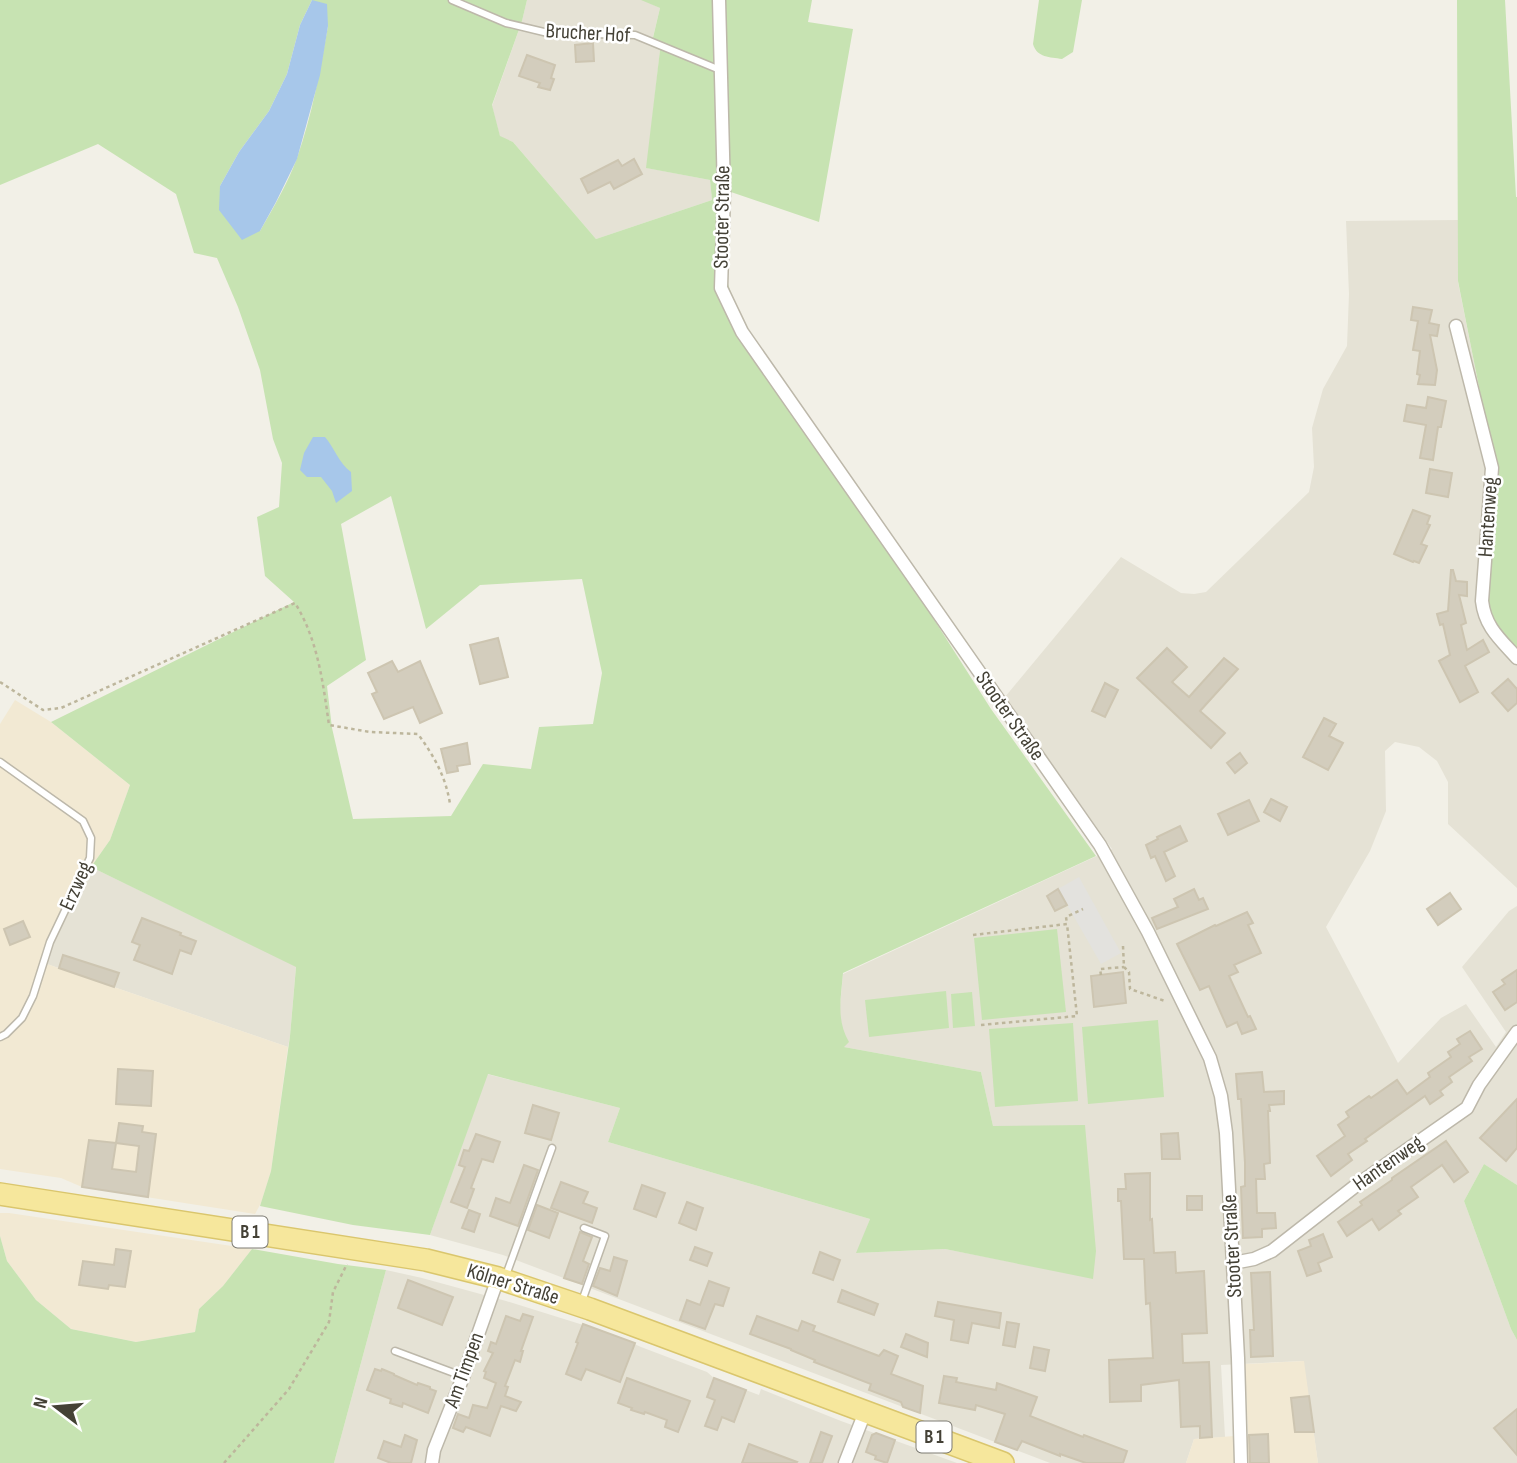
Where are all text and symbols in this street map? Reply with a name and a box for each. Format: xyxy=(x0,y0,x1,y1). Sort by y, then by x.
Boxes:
street label: Brucher Hof xyxy=(545,18,632,48)
street label: Stooter Straße xyxy=(709,165,735,269)
street label: Hantenweg xyxy=(1473,476,1503,558)
street label: Stooter Straße xyxy=(970,667,1050,765)
street label: Erzweg xyxy=(54,858,98,914)
street label: Hantenweg xyxy=(1348,1130,1428,1196)
street label: Stooter Straße xyxy=(1217,1194,1247,1298)
road number: B 1 xyxy=(232,1216,268,1248)
street label: Kölner Straße xyxy=(464,1258,562,1310)
street label: Am Timpen xyxy=(439,1329,489,1412)
north arrow xyxy=(21,1372,91,1442)
text: N xyxy=(29,1395,54,1411)
road number: B 1 xyxy=(916,1422,951,1452)

